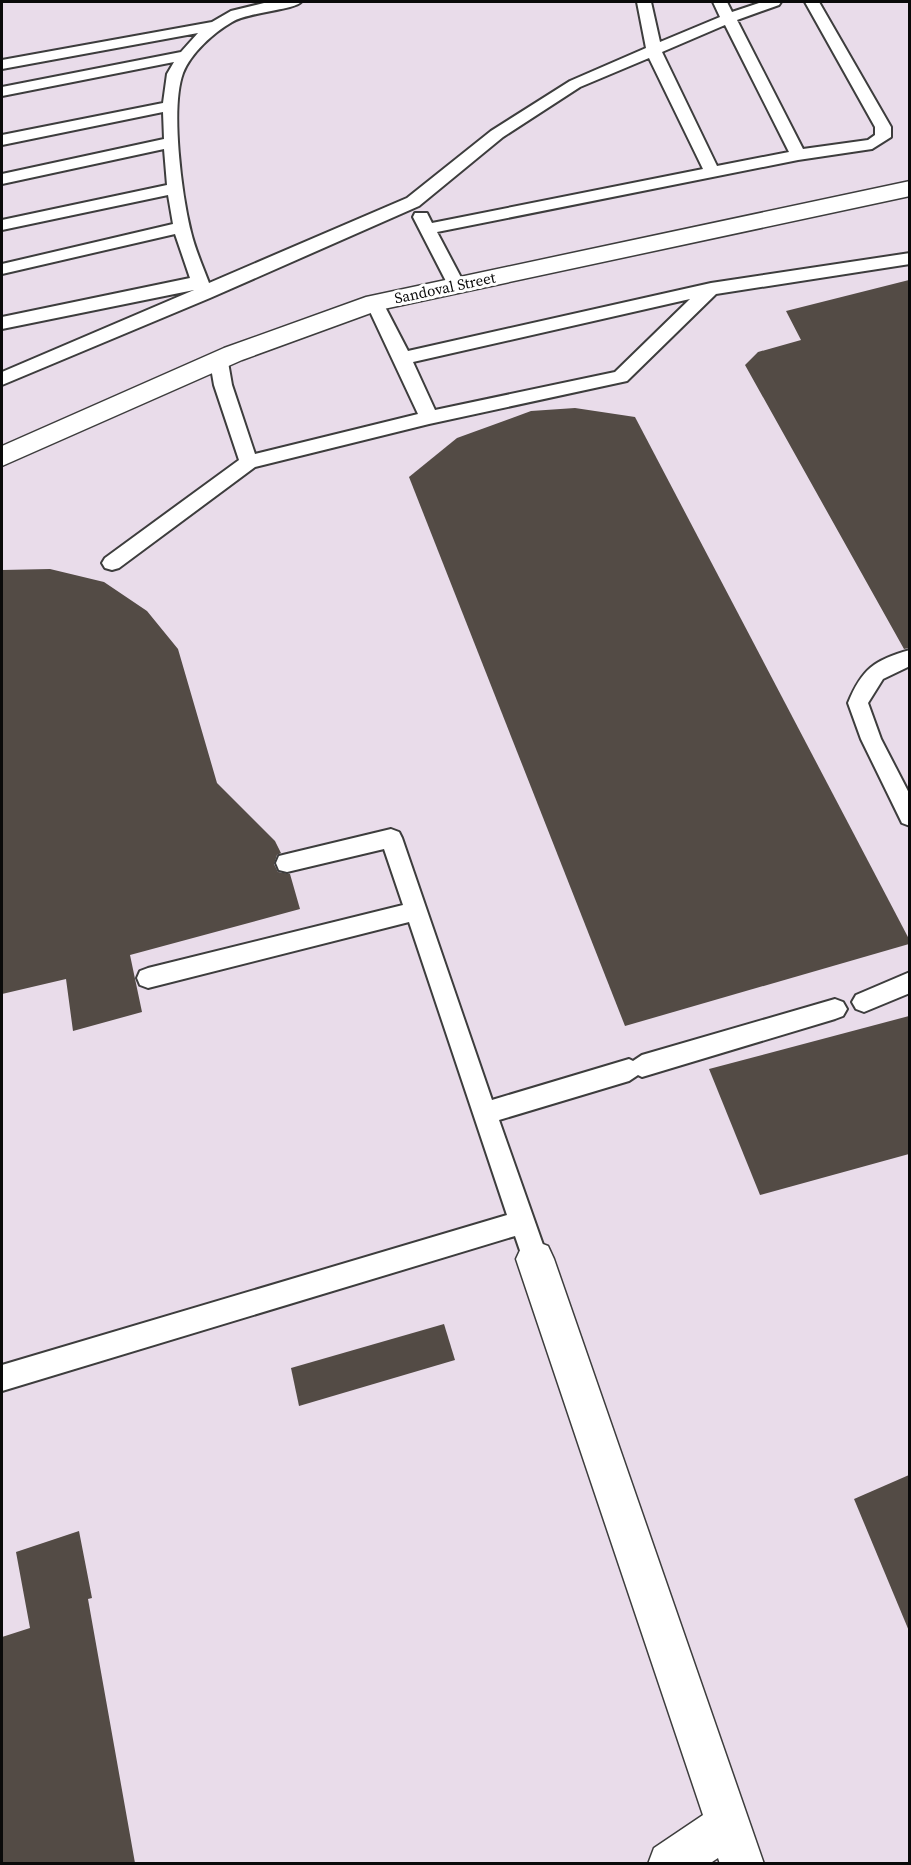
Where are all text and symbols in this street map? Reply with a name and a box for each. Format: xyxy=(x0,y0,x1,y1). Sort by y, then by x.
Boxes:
street label: Sandoval Street xyxy=(392,267,497,308)

